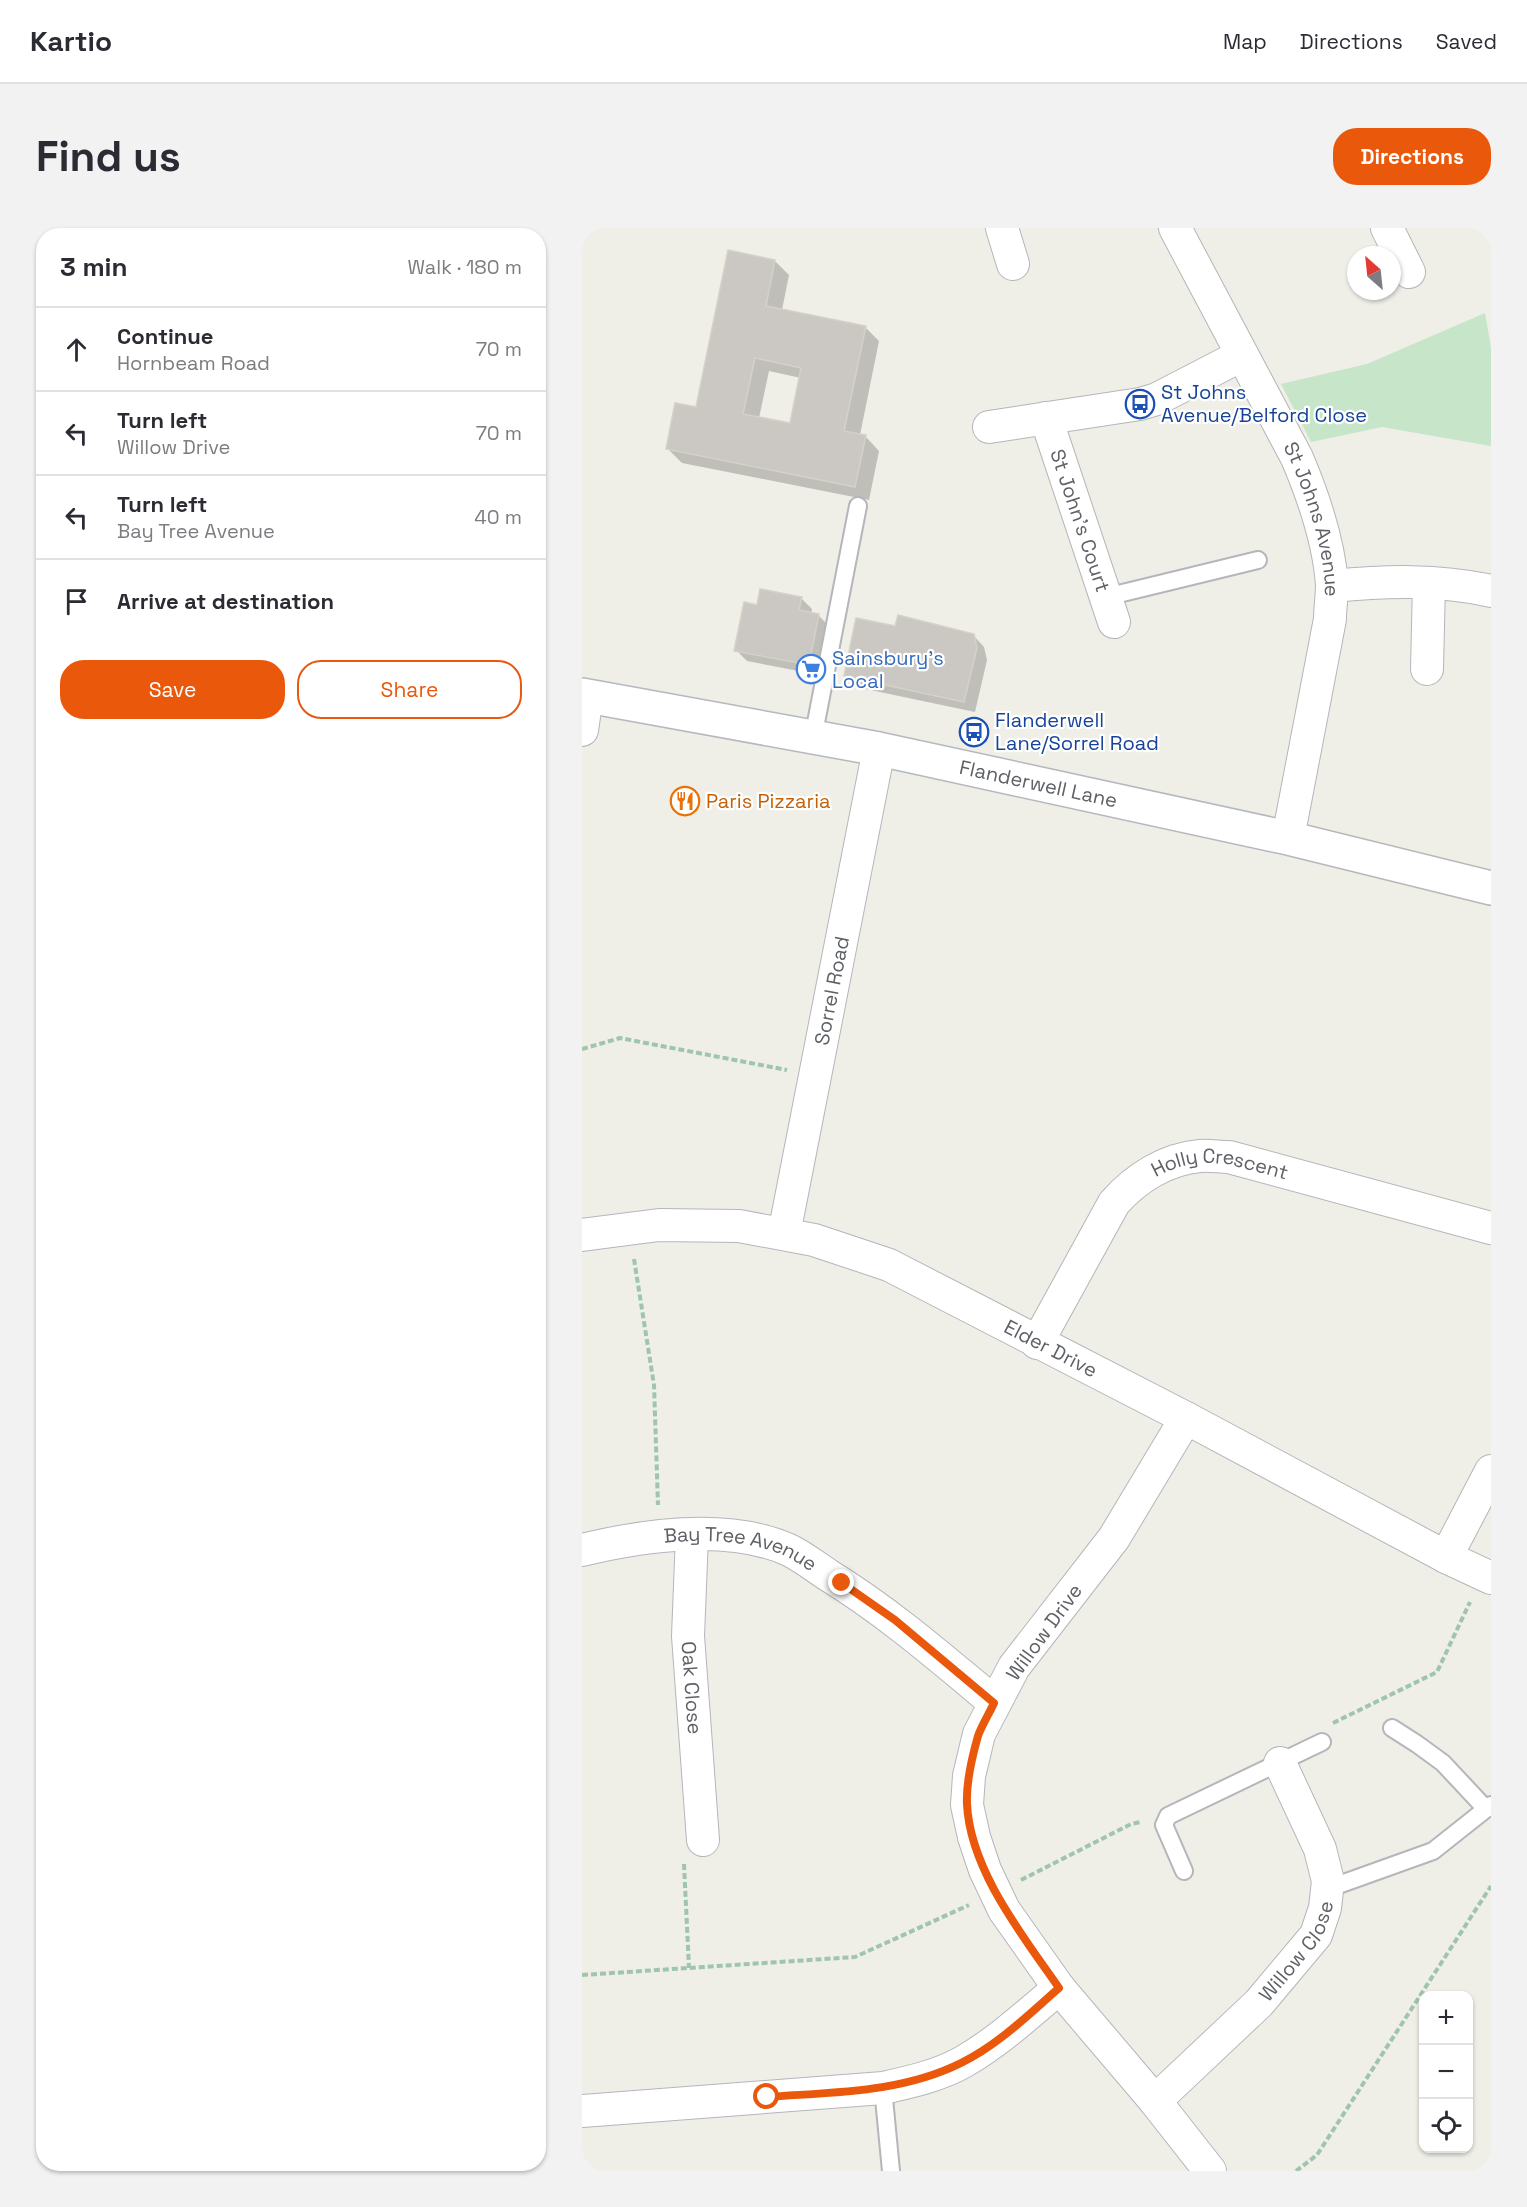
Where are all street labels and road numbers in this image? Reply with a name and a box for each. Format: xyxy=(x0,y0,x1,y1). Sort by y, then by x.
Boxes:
street label: St Johns Avenue xyxy=(1278,437,1345,597)
street label: St John's Court xyxy=(1044,446,1116,595)
street label: Flanderwell Lane xyxy=(957,754,1120,813)
street label: Sorrel Road xyxy=(808,934,855,1047)
street label: Holly Crescent xyxy=(1147,1143,1291,1185)
street label: Elder Drive xyxy=(1000,1314,1102,1383)
street label: Bay Tree Avenue xyxy=(663,1521,822,1577)
street label: Willow Drive xyxy=(1000,1578,1088,1686)
street label: Oak Close xyxy=(675,1640,708,1735)
street label: Willow Close xyxy=(1253,1900,1339,2007)

